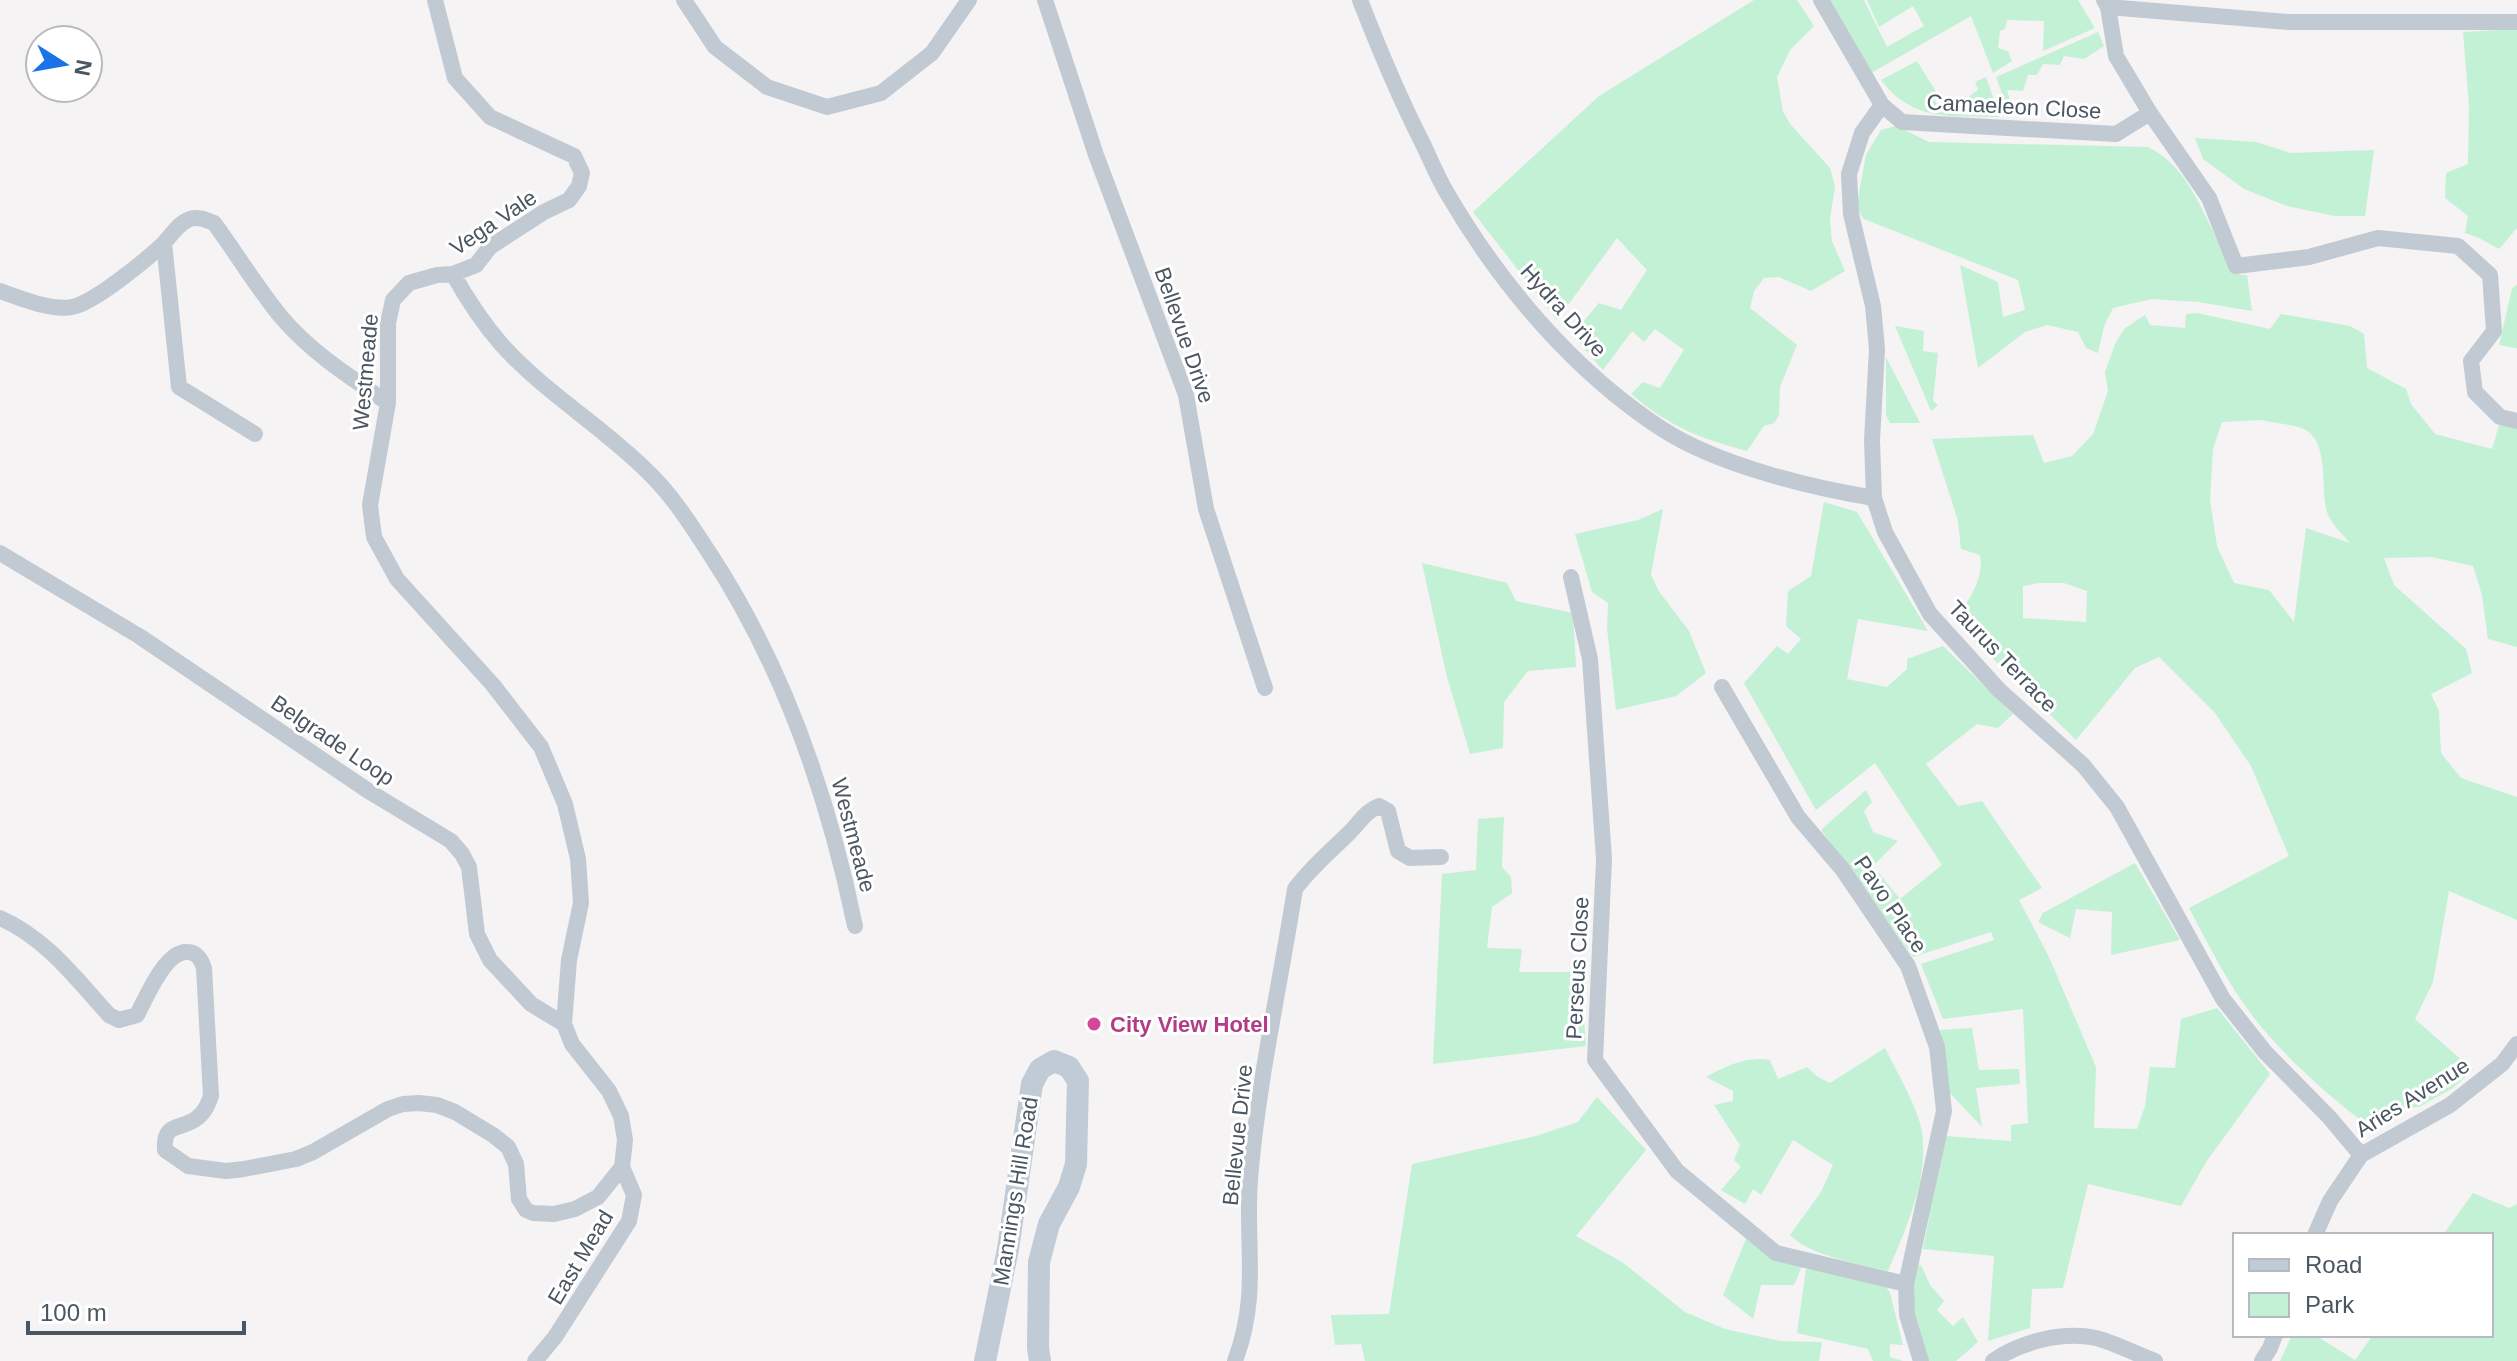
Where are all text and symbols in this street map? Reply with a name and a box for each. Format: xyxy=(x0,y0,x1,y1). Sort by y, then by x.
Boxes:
north arrow xyxy=(24,24,104,104)
text: N xyxy=(69,58,97,78)
street label: Camaeleon Close xyxy=(1926,89,2102,124)
street label: Vega Vale xyxy=(445,184,541,260)
street label: Hydra Drive xyxy=(1515,259,1612,362)
street label: Bellevue Drive xyxy=(1150,264,1219,406)
street label: Westmeade xyxy=(348,313,383,431)
street label: Taurus Terrace xyxy=(1943,595,2062,717)
street label: Belgrade Loop xyxy=(266,690,399,791)
street label: Westmeade xyxy=(826,775,881,895)
street label: Pavo Place xyxy=(1849,851,1932,957)
street label: Perseus Close xyxy=(1561,896,1594,1040)
place label: City View Hotel xyxy=(1110,1012,1269,1037)
marker: City View Hotel xyxy=(1085,1015,1103,1033)
street label: Aries Avenue xyxy=(2351,1053,2474,1142)
street label: Bellevue Drive xyxy=(1218,1063,1257,1207)
street label: Mannings Hill Road xyxy=(988,1095,1043,1287)
street label: East Mead xyxy=(543,1206,618,1309)
legend xyxy=(2233,1233,2493,1337)
text: Road xyxy=(2305,1251,2362,1278)
scale bar xyxy=(28,1285,244,1335)
text: Park xyxy=(2305,1291,2355,1318)
text: 100 m xyxy=(40,1299,107,1326)

